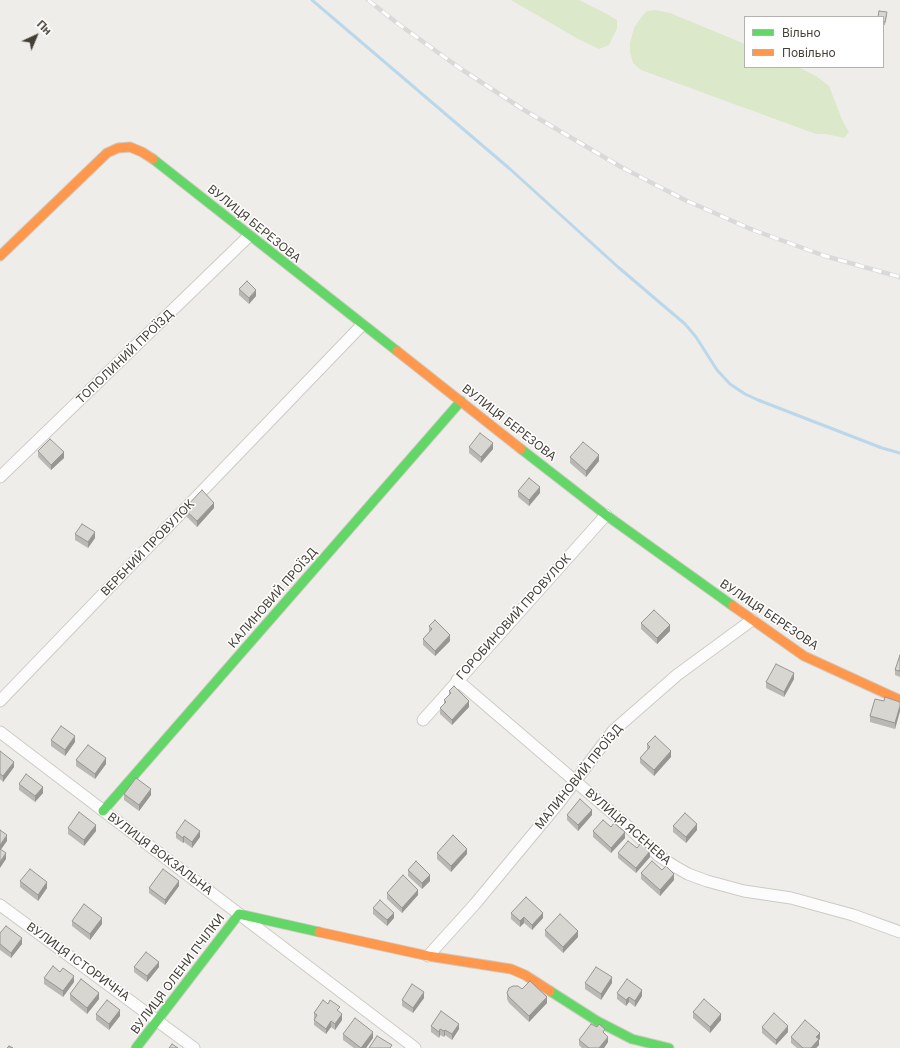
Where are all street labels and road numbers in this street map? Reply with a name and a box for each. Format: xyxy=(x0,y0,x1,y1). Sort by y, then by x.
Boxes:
street label: ВУЛИЦЯ БЕРЕЗОВА xyxy=(205,182,303,266)
street label: ТОПОЛИНИЙ ПРОЇЗД xyxy=(74,307,176,407)
street label: ВУЛИЦЯ БЕРЕЗОВА xyxy=(459,382,559,464)
street label: ВЕРБНИЙ ПРОВУЛОК xyxy=(98,497,198,599)
street label: КАЛИНОВИЙ ПРОЇЗД xyxy=(226,545,320,651)
street label: ГОРОБИНОВИЙ ПРОВУЛОК xyxy=(454,551,574,683)
street label: ВУЛИЦЯ БЕРЕЗОВА xyxy=(717,577,821,653)
street label: МАЛИНОВИЙ ПРОЇЗД xyxy=(532,722,626,832)
street label: ВУЛИЦЯ ЯСЕНЕВА xyxy=(582,786,674,868)
street label: ВУЛИЦЯ ВОКЗАЛЬНА xyxy=(105,810,215,898)
street label: ВУЛИЦЯ ОЛЕНИ ПЧІЛКИ xyxy=(128,911,228,1037)
street label: ВУЛИЦЯ ІСТОРИЧНА xyxy=(24,920,132,1004)

